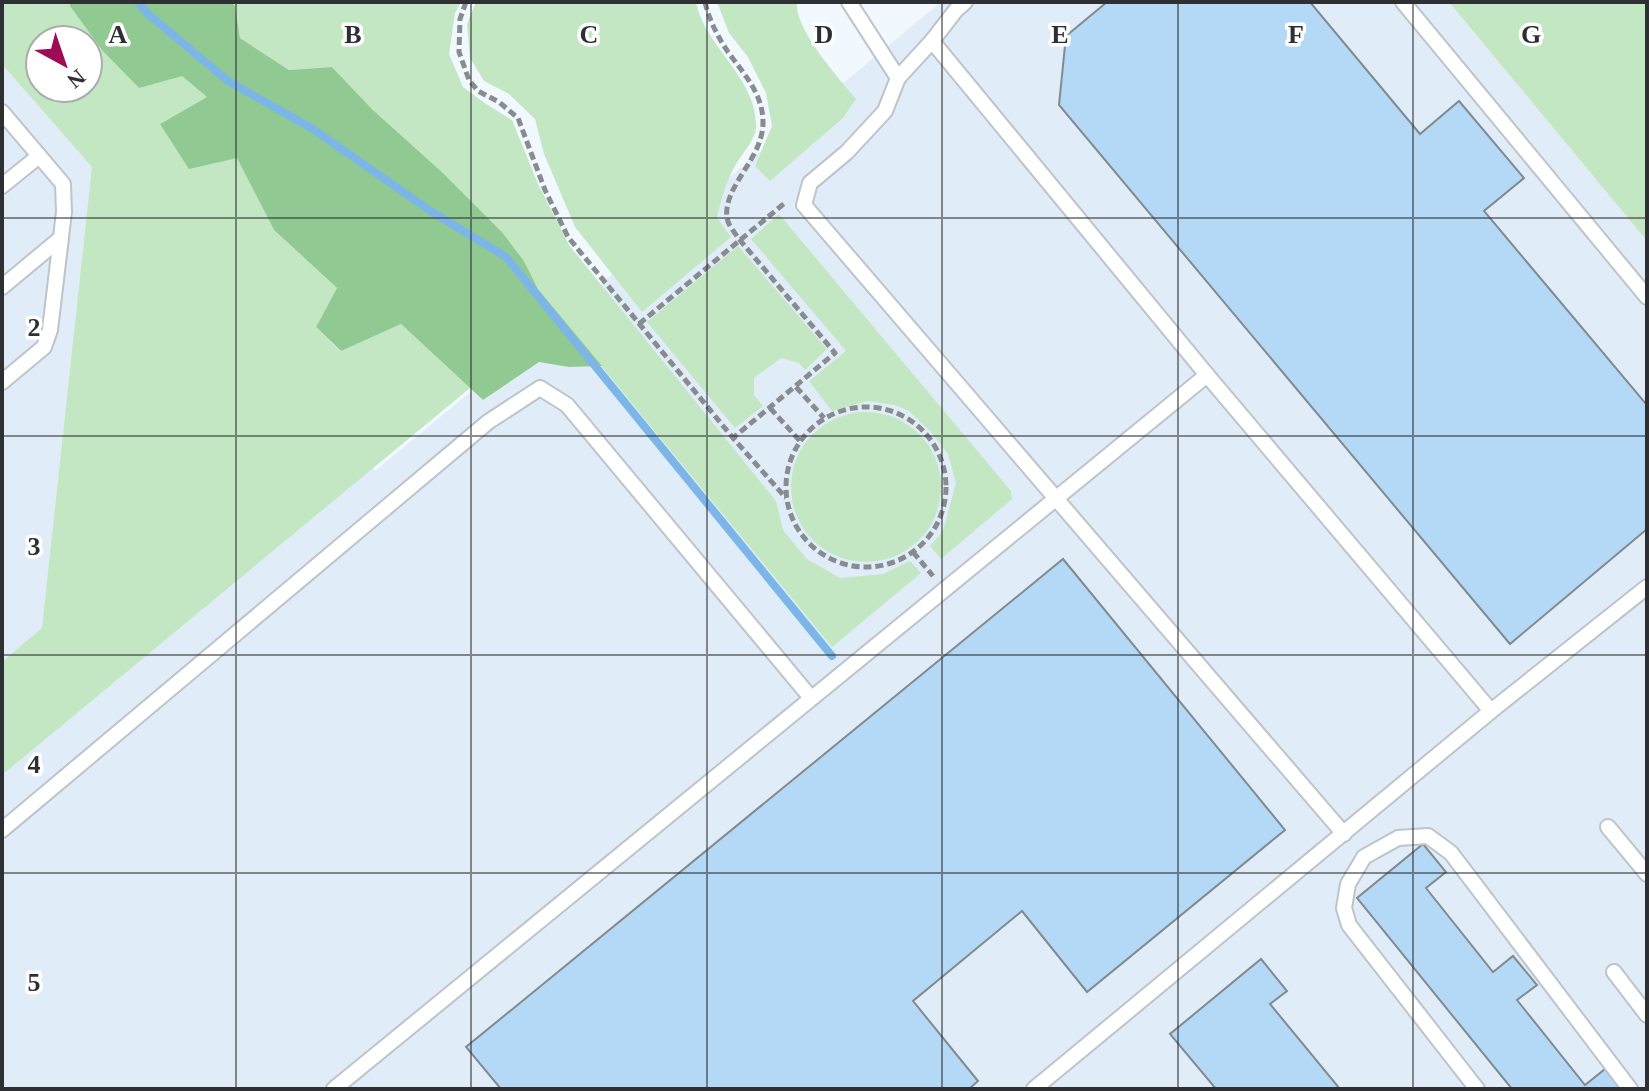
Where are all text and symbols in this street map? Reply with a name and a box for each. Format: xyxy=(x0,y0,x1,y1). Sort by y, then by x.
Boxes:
text: A xyxy=(109,20,128,49)
text: B xyxy=(344,20,362,49)
text: C xyxy=(580,20,598,49)
text: D xyxy=(815,20,833,49)
text: E xyxy=(1051,20,1069,49)
text: F xyxy=(1288,20,1304,49)
text: G xyxy=(1521,20,1541,49)
north arrow xyxy=(24,24,104,104)
text: N xyxy=(62,64,91,94)
text: 2 xyxy=(28,313,41,342)
text: 3 xyxy=(28,532,41,561)
text: 4 xyxy=(28,750,41,779)
text: 5 xyxy=(28,968,41,997)

